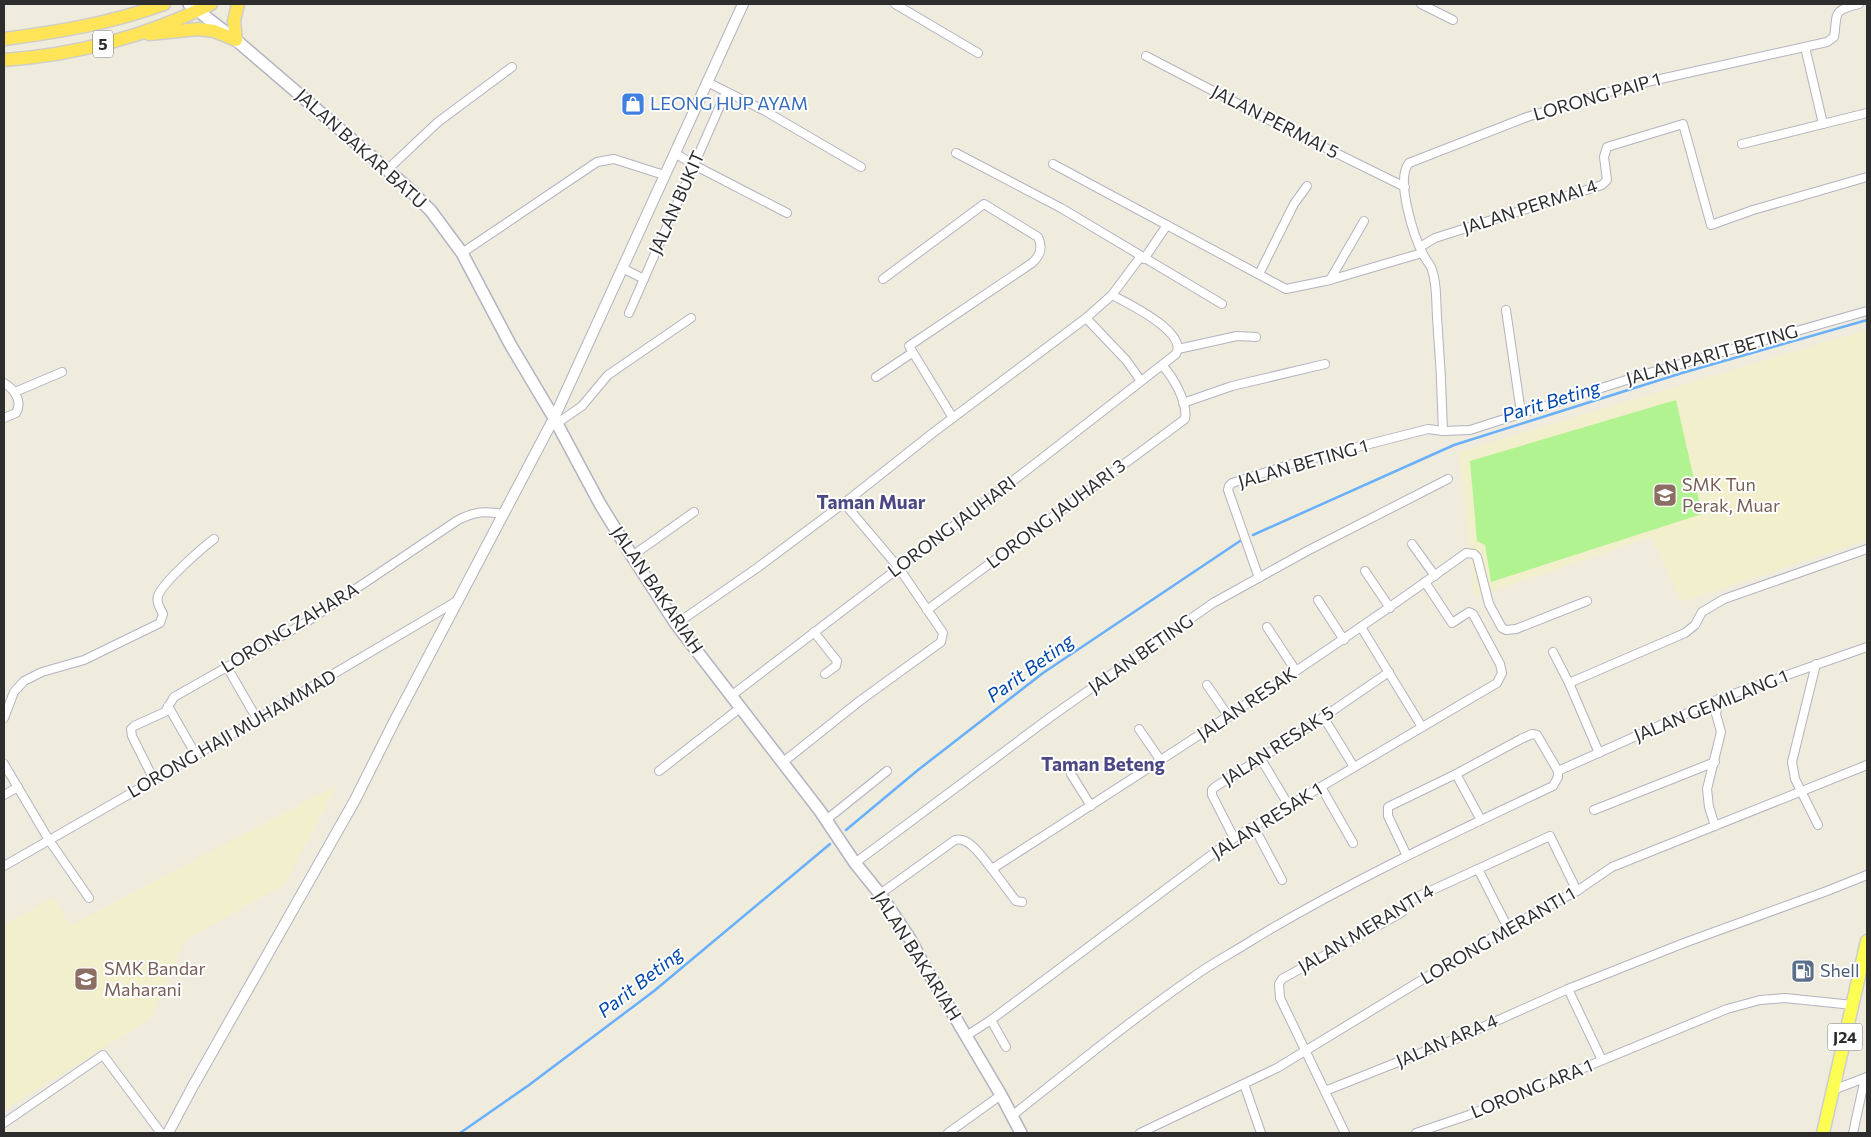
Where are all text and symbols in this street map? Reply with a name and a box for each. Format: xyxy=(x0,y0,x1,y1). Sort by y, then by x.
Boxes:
road number: 5 xyxy=(93,31,113,58)
street label: LORONG PAIP 1 xyxy=(1530,67,1663,125)
street label: JALAN PERMAI 5 xyxy=(1208,80,1343,163)
street label: JALAN BAKAR BATU xyxy=(292,84,432,213)
shop icon: LEONG HUP AYAM xyxy=(620,91,646,117)
place label: LEONG HUP AYAM xyxy=(650,92,808,114)
street label: JALAN BUKIT xyxy=(643,147,709,258)
street label: JALAN PERMAI 4 xyxy=(1460,174,1600,238)
street label: JALAN PARIT BETING xyxy=(1623,319,1800,389)
water label: Parit Beting xyxy=(1499,374,1604,426)
street label: JALAN BETING 1 xyxy=(1235,434,1370,492)
street label: LORONG JAUHARI 3 xyxy=(982,454,1129,573)
street label: LORONG JAUHARI xyxy=(883,471,1020,582)
place label: SMK Tun Perak, Muar xyxy=(1682,473,1780,516)
school or university icon: SMK Tun Perak, Muar xyxy=(1652,482,1678,508)
district label: Taman Muar xyxy=(816,490,926,513)
street label: JALAN BAKARIAH xyxy=(607,522,709,657)
street label: LORONG ZAHARA xyxy=(217,577,362,677)
street label: JALAN BETING xyxy=(1084,609,1197,697)
water label: Parit Beting xyxy=(982,628,1078,707)
street label: JALAN RESAK xyxy=(1193,662,1300,745)
street label: LORONG HAJI MUHAMMAD xyxy=(123,664,340,802)
street label: JALAN GEMILANG 1 xyxy=(1630,664,1791,746)
street label: JALAN RESAK 5 xyxy=(1217,701,1338,790)
district label: Taman Beteng xyxy=(1041,752,1166,775)
street label: JALAN RESAK 1 xyxy=(1207,777,1326,863)
street label: JALAN MERANTI 4 xyxy=(1294,879,1437,977)
street label: LORONG MERANTI 1 xyxy=(1416,882,1579,988)
street label: JALAN BAKARIAH xyxy=(869,887,967,1024)
water label: Parit Beting xyxy=(593,941,687,1022)
place label: SMK Bandar Maharani xyxy=(104,957,206,1000)
fuel station icon: Shell xyxy=(1790,958,1816,984)
place label: Shell xyxy=(1820,959,1860,981)
school or university icon: SMK Bandar Maharani xyxy=(73,966,99,992)
street label: JALAN ARA 4 xyxy=(1392,1009,1501,1071)
road number: J24 xyxy=(1828,1024,1862,1050)
street label: LORONG ARA 1 xyxy=(1468,1054,1596,1123)

